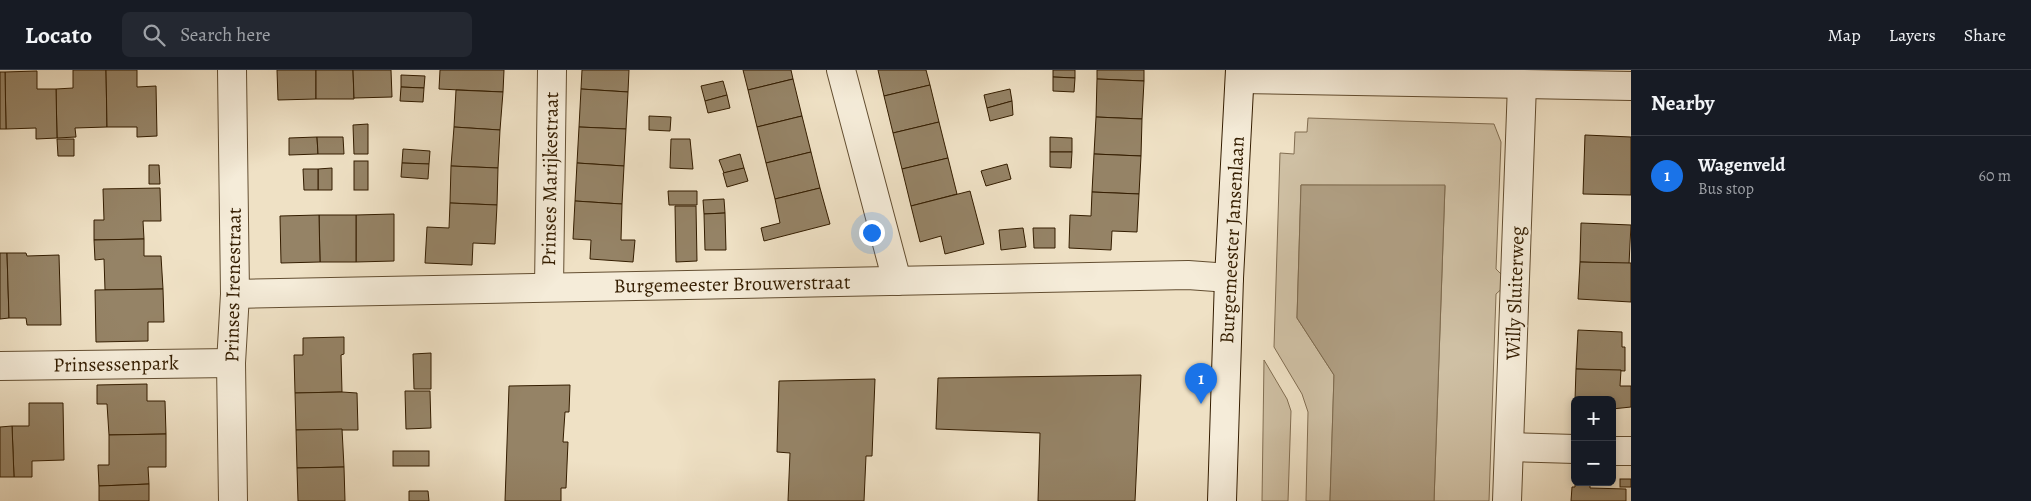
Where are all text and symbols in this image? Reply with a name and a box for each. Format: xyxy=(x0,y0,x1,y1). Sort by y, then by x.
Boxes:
search box xyxy=(122,12,472,57)
text: Locato xyxy=(25,19,92,51)
icon: search xyxy=(140,21,168,49)
text: Search here xyxy=(180,22,271,48)
text: Map xyxy=(1828,23,1861,47)
text: Layers xyxy=(1889,23,1936,47)
text: Share xyxy=(1964,23,2006,47)
text: Nearby xyxy=(1651,89,1714,117)
street label: Prinses Marijkestraat xyxy=(535,91,565,266)
street label: Burgemeester Jansenlaan xyxy=(1213,135,1251,344)
text: Wagenveld xyxy=(1698,152,1785,178)
text: 1 xyxy=(1664,165,1670,187)
text: 60 m xyxy=(1979,165,2011,187)
text: Bus stop xyxy=(1698,178,1754,200)
street label: Prinses Irenestraat xyxy=(218,207,248,363)
your location xyxy=(859,220,885,246)
street label: Willy Sluiterweg xyxy=(1499,226,1531,361)
street label: Burgemeester Brouwerstraat xyxy=(613,268,851,300)
street label: Prinsessenpark xyxy=(53,349,179,379)
pin: 1 xyxy=(1185,363,1217,404)
map controls xyxy=(1571,396,1616,486)
button: + xyxy=(1571,396,1616,441)
button: − xyxy=(1571,441,1616,486)

